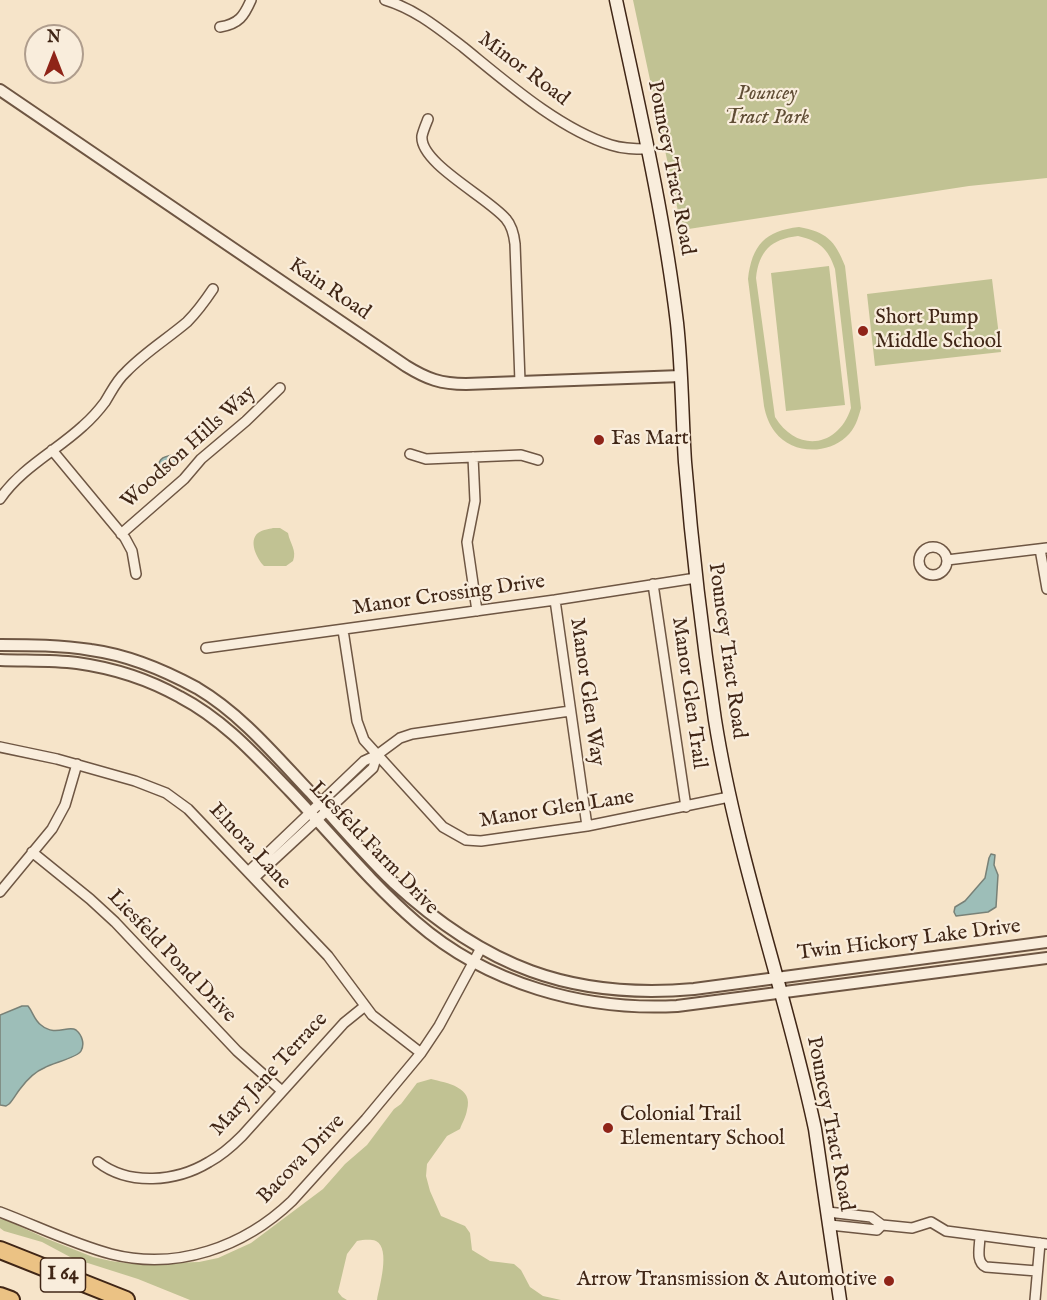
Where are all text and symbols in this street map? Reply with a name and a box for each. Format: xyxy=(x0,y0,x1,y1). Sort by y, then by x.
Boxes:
north arrow xyxy=(24,24,84,84)
text: N xyxy=(47,28,61,48)
street label: Minor Road xyxy=(472,28,574,112)
street label: Pouncey Tract Road xyxy=(641,79,699,257)
park label: Pouncey Tract Park xyxy=(725,82,809,132)
street label: Kain Road xyxy=(283,254,375,326)
place label: Short Pump Middle School xyxy=(875,306,1002,356)
marker: Short Pump Middle School xyxy=(856,324,870,338)
street label: Woodson Hills Way xyxy=(117,381,261,515)
place label: Fas Mart xyxy=(611,427,689,453)
marker: Fas Mart xyxy=(592,433,606,447)
street label: Pouncey Tract Road xyxy=(701,561,751,741)
street label: Manor Crossing Drive xyxy=(351,570,547,622)
street label: Manor Glen Trail xyxy=(665,615,711,771)
street label: Manor Glen Way xyxy=(563,616,609,768)
street label: Liesfeld Farm Drive xyxy=(303,777,443,921)
street label: Manor Glen Lane xyxy=(478,785,636,835)
street label: Elnora Lane xyxy=(203,799,295,895)
street label: Liesfeld Pond Drive xyxy=(101,885,241,1029)
street label: Twin Hickory Lake Drive xyxy=(796,915,1022,967)
street label: Mary Jane Terrace xyxy=(206,1008,334,1142)
street label: Pouncey Tract Road xyxy=(800,1035,858,1213)
place label: Colonial Trail Elementary School xyxy=(620,1103,785,1153)
street label: Bacova Drive xyxy=(253,1110,351,1210)
marker: Colonial Trail Elementary School xyxy=(601,1121,615,1135)
road number: I 64 xyxy=(40,1258,86,1292)
place label: Arrow Transmission & Automotive xyxy=(577,1268,877,1294)
marker: Arrow Transmission & Automotive xyxy=(882,1274,896,1288)

